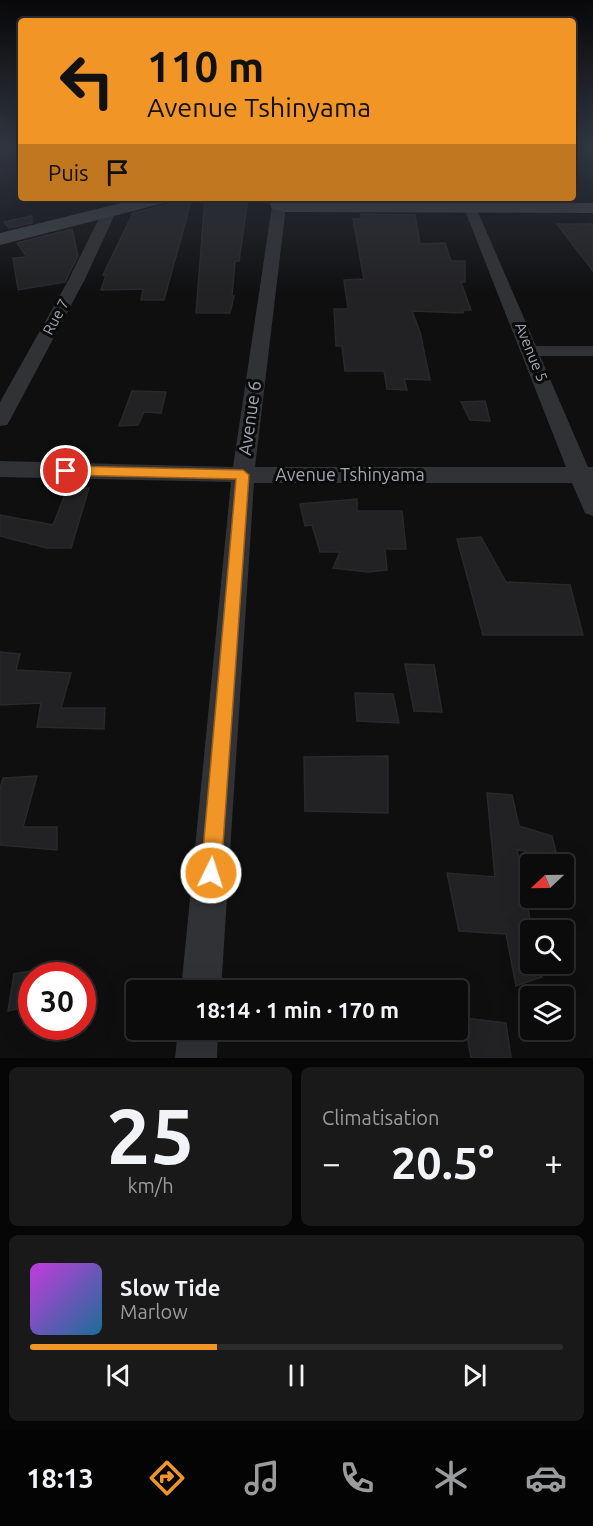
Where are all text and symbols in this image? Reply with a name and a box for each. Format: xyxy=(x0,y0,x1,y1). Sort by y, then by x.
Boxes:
icon: left xyxy=(48,42,126,120)
text: 110 m xyxy=(147,43,264,90)
text: Avenue Tshinyama xyxy=(147,92,371,122)
icon: arrive xyxy=(101,156,134,189)
text: Puis xyxy=(48,160,89,185)
street label: Rue 7 xyxy=(39,296,72,338)
street label: Avenue 5 xyxy=(512,320,551,384)
street label: Avenue 6 xyxy=(234,379,264,456)
pin xyxy=(40,445,91,496)
icon: arrive xyxy=(49,454,82,487)
street label: Avenue Tshinyama xyxy=(275,464,425,484)
position arrow xyxy=(179,841,243,905)
north arrow xyxy=(520,854,574,908)
map controls xyxy=(520,854,574,1040)
button: search xyxy=(520,920,574,974)
speed limit sign: 30 xyxy=(18,962,96,1040)
button: layers xyxy=(520,986,574,1040)
text: 18:14 · 1 min · 170 m xyxy=(195,997,399,1022)
text: 25 xyxy=(107,1091,194,1179)
text: Climatisation xyxy=(322,1106,439,1129)
text: 20.5° xyxy=(391,1137,494,1188)
text: − xyxy=(322,1144,341,1181)
text: + xyxy=(544,1144,563,1181)
text: km/h xyxy=(127,1174,174,1197)
text: Slow Tide xyxy=(120,1275,220,1300)
text: Marlow xyxy=(120,1300,188,1323)
icon: previous xyxy=(102,1359,135,1392)
icon: pause xyxy=(280,1359,313,1392)
icon: next xyxy=(458,1359,491,1392)
icon: directions xyxy=(146,1457,188,1499)
icon: music xyxy=(241,1457,283,1499)
icon: phone xyxy=(336,1457,378,1499)
icon: climate xyxy=(430,1457,472,1499)
icon: car xyxy=(525,1457,567,1499)
text: 18:13 xyxy=(26,1463,94,1493)

